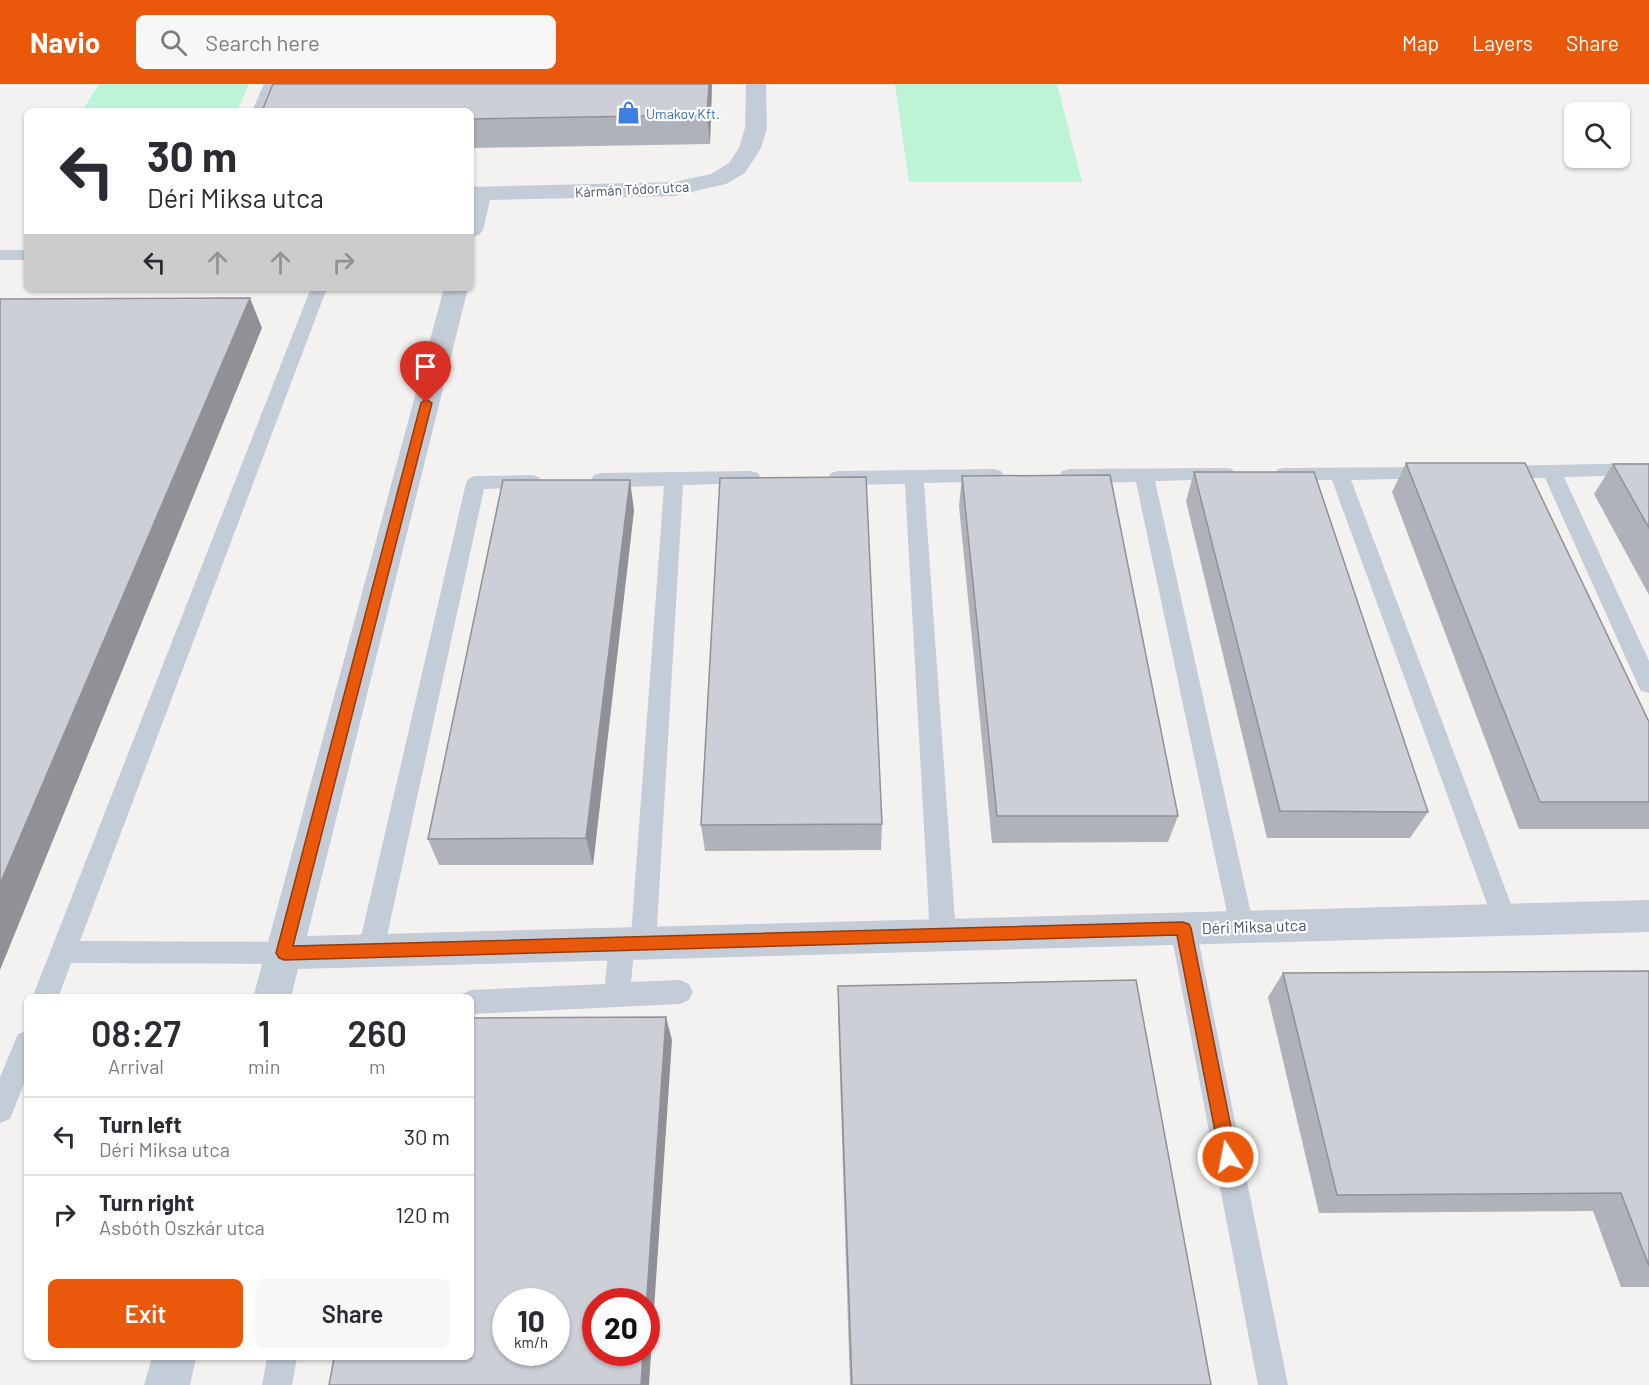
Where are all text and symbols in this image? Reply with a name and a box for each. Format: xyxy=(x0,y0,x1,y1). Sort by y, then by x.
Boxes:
search box xyxy=(136,15,556,69)
text: Navio xyxy=(30,25,100,59)
icon: search xyxy=(157,26,190,59)
text: Search here xyxy=(205,29,320,55)
text: Map xyxy=(1402,30,1439,55)
text: Layers xyxy=(1472,30,1533,55)
text: Share xyxy=(1566,30,1619,55)
shop icon: Umakov Kft. xyxy=(615,100,641,126)
map controls xyxy=(1564,102,1630,168)
button: search xyxy=(1564,102,1630,168)
place label: Umakov Kft. xyxy=(646,105,720,122)
text: 30 m xyxy=(147,130,237,180)
icon: left xyxy=(48,132,126,210)
street label: Kármán Tódor utca xyxy=(574,178,690,200)
text: Déri Miksa utca xyxy=(147,181,324,213)
icon: left xyxy=(138,246,171,279)
icon: ahead xyxy=(201,246,234,279)
icon: ahead xyxy=(264,246,297,279)
icon: right xyxy=(327,246,360,279)
pin xyxy=(400,341,451,403)
icon: arrive xyxy=(409,350,442,383)
street label: Déri Miksa utca xyxy=(1201,915,1307,937)
text: 08:27 xyxy=(91,1011,181,1054)
text: 1 xyxy=(258,1011,271,1054)
text: 260 xyxy=(348,1011,407,1054)
text: Arrival xyxy=(108,1054,164,1078)
text: min xyxy=(248,1054,280,1078)
text: m xyxy=(369,1054,385,1078)
text: Turn left xyxy=(99,1111,182,1137)
icon: left xyxy=(48,1120,81,1153)
text: 30 m xyxy=(404,1123,450,1149)
position arrow xyxy=(1196,1125,1260,1189)
text: Déri Miksa utca xyxy=(99,1137,230,1161)
text: Turn right xyxy=(99,1189,194,1215)
icon: right xyxy=(48,1198,81,1231)
text: 120 m xyxy=(395,1201,450,1227)
text: Asbóth Oszkár utca xyxy=(99,1215,265,1239)
button: Exit xyxy=(48,1279,243,1348)
button: Share xyxy=(255,1279,450,1348)
speed limit sign: 20 xyxy=(582,1288,660,1366)
text: 10 xyxy=(517,1302,545,1338)
text: km/h xyxy=(514,1333,548,1351)

